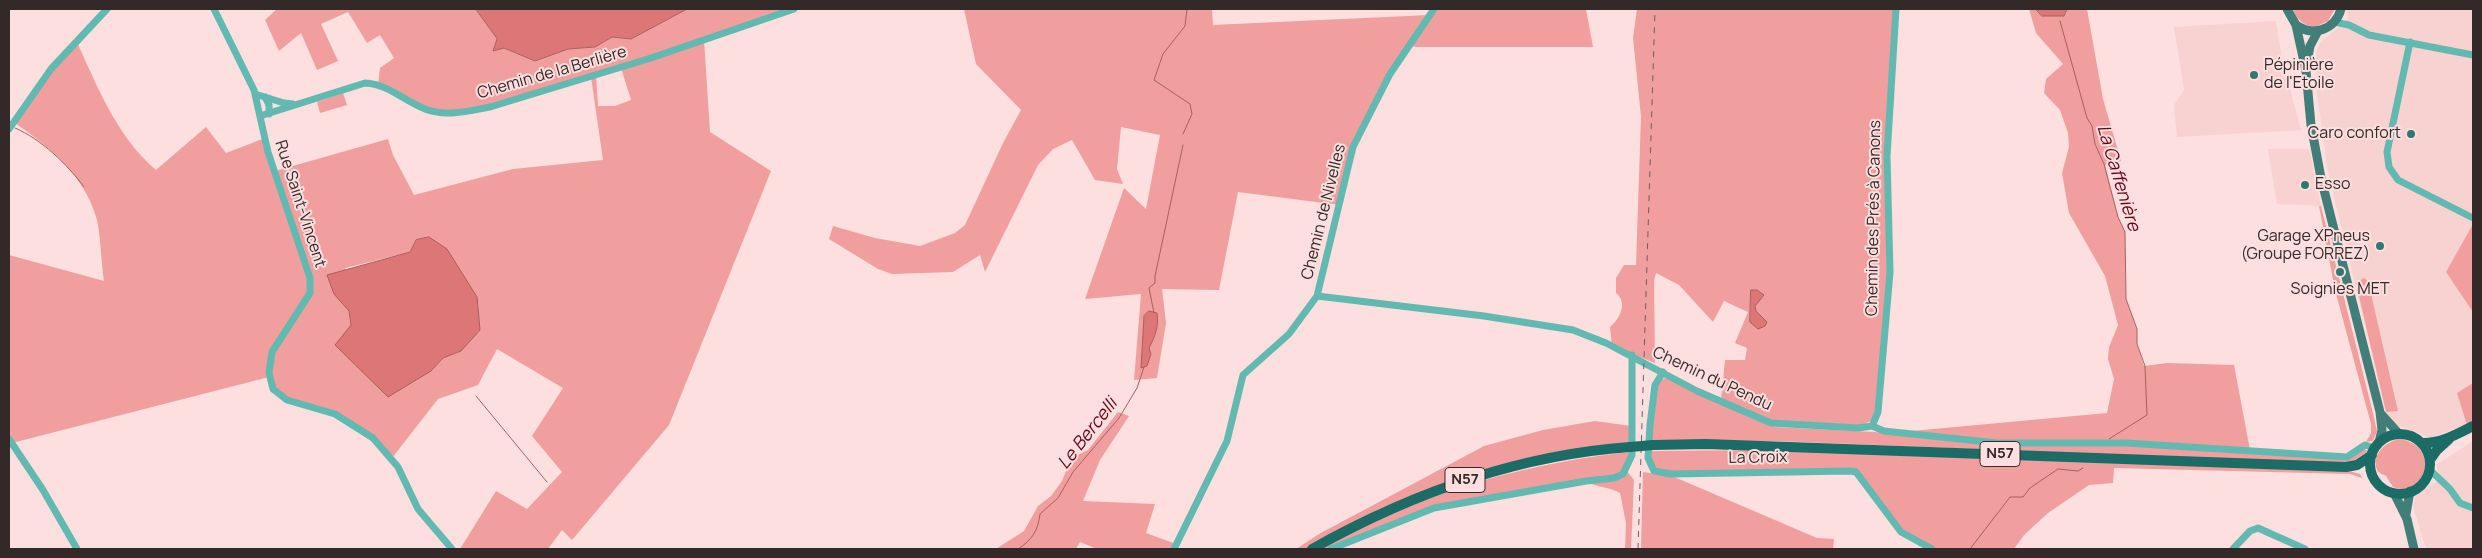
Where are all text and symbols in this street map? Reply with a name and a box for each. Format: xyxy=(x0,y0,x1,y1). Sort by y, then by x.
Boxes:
street label: Chemin de la Berlière xyxy=(475,42,629,104)
place label: Pépinière de l'Etoile xyxy=(2264,56,2334,94)
marker: Pépinière de l'Etoile xyxy=(2248,69,2260,81)
street label: Chemin des Prés à Canons xyxy=(1863,120,1885,316)
water label: La Caffenière xyxy=(2092,122,2144,234)
place label: Caro confort xyxy=(2308,124,2401,144)
marker: Caro confort xyxy=(2405,128,2417,140)
street label: Rue Saint-Vincent xyxy=(270,138,330,270)
street label: Chemin de Nivelles xyxy=(1298,142,1350,282)
place label: Esso xyxy=(2315,175,2350,195)
marker: Esso xyxy=(2299,179,2311,191)
place label: Garage XPneus (Groupe FORREZ) xyxy=(2241,227,2370,265)
marker: Garage XPneus (Groupe FORREZ) xyxy=(2374,240,2386,252)
marker: Soignies MET xyxy=(2334,266,2346,278)
place label: Soignies MET xyxy=(2291,280,2389,300)
street label: Chemin du Pendu xyxy=(1649,343,1775,415)
water label: Le Bercelli xyxy=(1054,394,1122,474)
road number: N57 xyxy=(1980,442,2020,466)
street label: La Croix xyxy=(1728,448,1788,468)
road number: N57 xyxy=(1445,468,1485,492)

